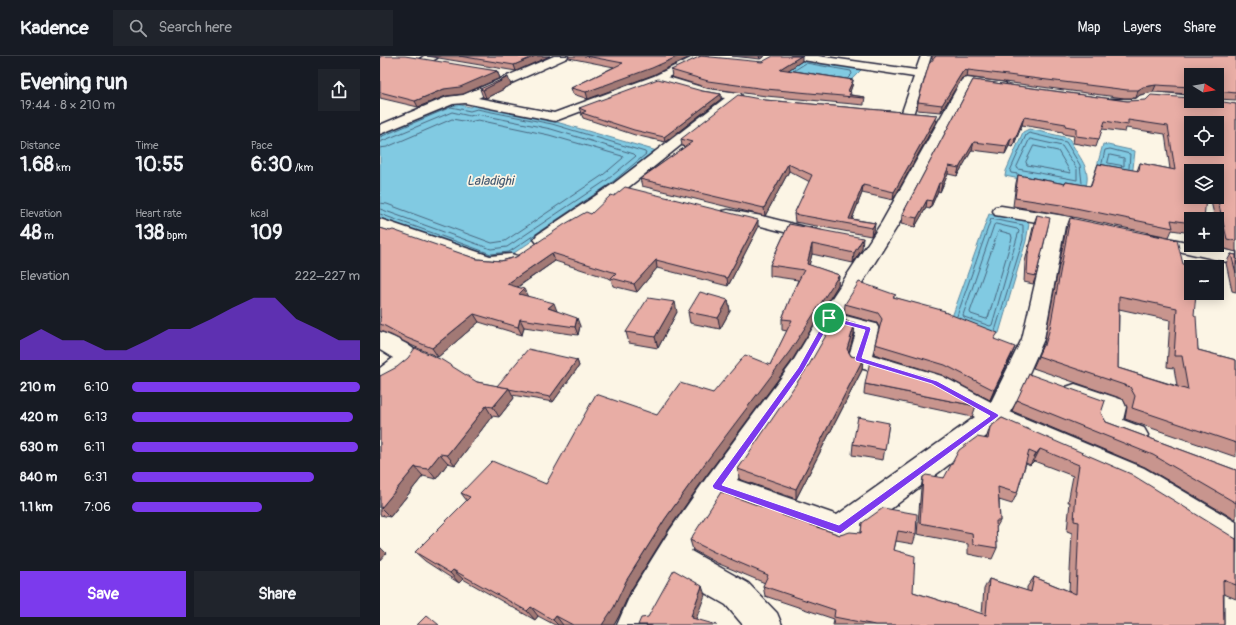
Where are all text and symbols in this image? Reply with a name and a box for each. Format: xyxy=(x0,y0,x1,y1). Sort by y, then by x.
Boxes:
search box xyxy=(113,10,393,46)
text: Kadence xyxy=(20,16,89,40)
icon: search xyxy=(127,17,149,39)
text: Search here xyxy=(159,18,232,37)
text: Map xyxy=(1078,19,1101,36)
text: Layers xyxy=(1123,19,1161,36)
text: Share xyxy=(1183,19,1216,36)
text: Evening run xyxy=(20,68,128,96)
north arrow xyxy=(1184,68,1224,108)
map controls xyxy=(1184,68,1224,300)
button: share xyxy=(318,69,360,111)
text: 19:44 · 8 × 210 m xyxy=(20,97,115,113)
button: locate xyxy=(1184,116,1224,156)
text: Distance xyxy=(20,139,60,152)
text: Time xyxy=(135,139,158,152)
text: Pace xyxy=(251,139,272,152)
text: 1.68 xyxy=(20,152,54,177)
text: 10:55 xyxy=(135,152,184,177)
text: 6:30 xyxy=(251,152,292,177)
text: km xyxy=(54,161,71,174)
text: /km xyxy=(292,161,313,174)
button: layers xyxy=(1184,164,1224,204)
water label: Laladighi xyxy=(467,173,516,189)
text: Elevation xyxy=(20,207,62,220)
text: Heart rate xyxy=(135,207,182,220)
text: kcal xyxy=(251,207,269,220)
button: + xyxy=(1184,212,1224,252)
text: 48 xyxy=(20,220,42,245)
text: 138 xyxy=(135,220,164,245)
text: 109 xyxy=(251,220,282,245)
text: m xyxy=(42,229,54,242)
text: bpm xyxy=(164,229,187,242)
button: − xyxy=(1184,260,1224,300)
text: Elevation xyxy=(20,268,70,284)
text: 222–227 m xyxy=(295,268,360,284)
pin xyxy=(812,301,846,335)
icon: arrive xyxy=(818,307,840,329)
text: 210 m xyxy=(20,379,56,395)
text: 6:10 xyxy=(84,379,109,395)
text: 420 m xyxy=(20,409,58,425)
text: 6:13 xyxy=(84,409,107,425)
text: 630 m xyxy=(20,439,58,455)
text: 6:11 xyxy=(84,439,105,455)
text: 840 m xyxy=(20,469,57,485)
text: 6:31 xyxy=(84,469,107,485)
text: 1.1 km xyxy=(20,499,53,515)
text: 7:06 xyxy=(84,499,111,515)
button: Save xyxy=(20,571,186,617)
button: Share xyxy=(194,571,360,617)

